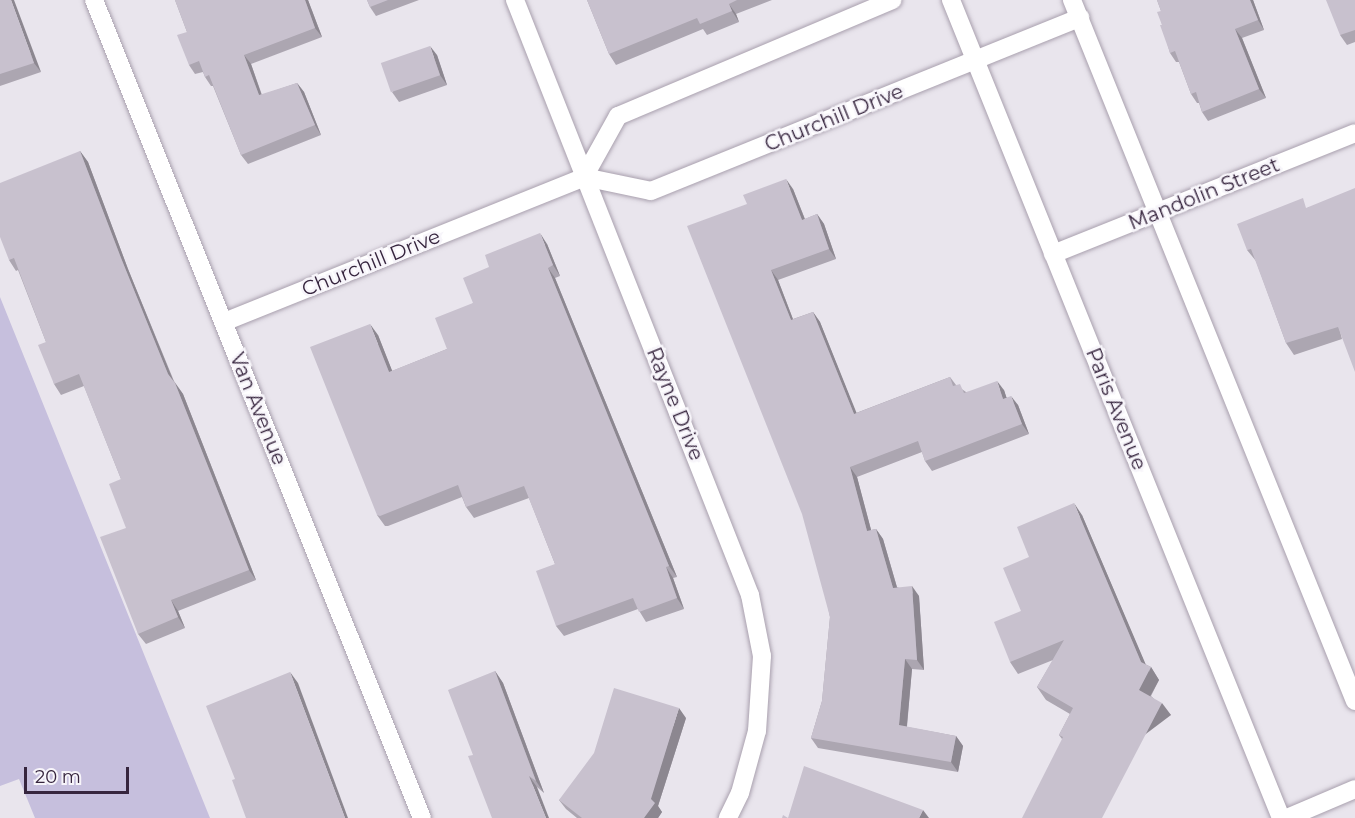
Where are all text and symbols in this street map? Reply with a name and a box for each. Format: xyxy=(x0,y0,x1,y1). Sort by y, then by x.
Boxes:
street label: Churchill Drive xyxy=(761,79,907,157)
street label: Mandolin Street xyxy=(1125,153,1283,235)
street label: Churchill Drive xyxy=(298,224,444,302)
street label: Rayne Drive xyxy=(641,344,709,464)
street label: Paris Avenue xyxy=(1081,344,1151,474)
street label: Van Avenue xyxy=(225,349,291,469)
scale bar xyxy=(27,755,132,793)
text: 20 m xyxy=(35,766,81,788)

